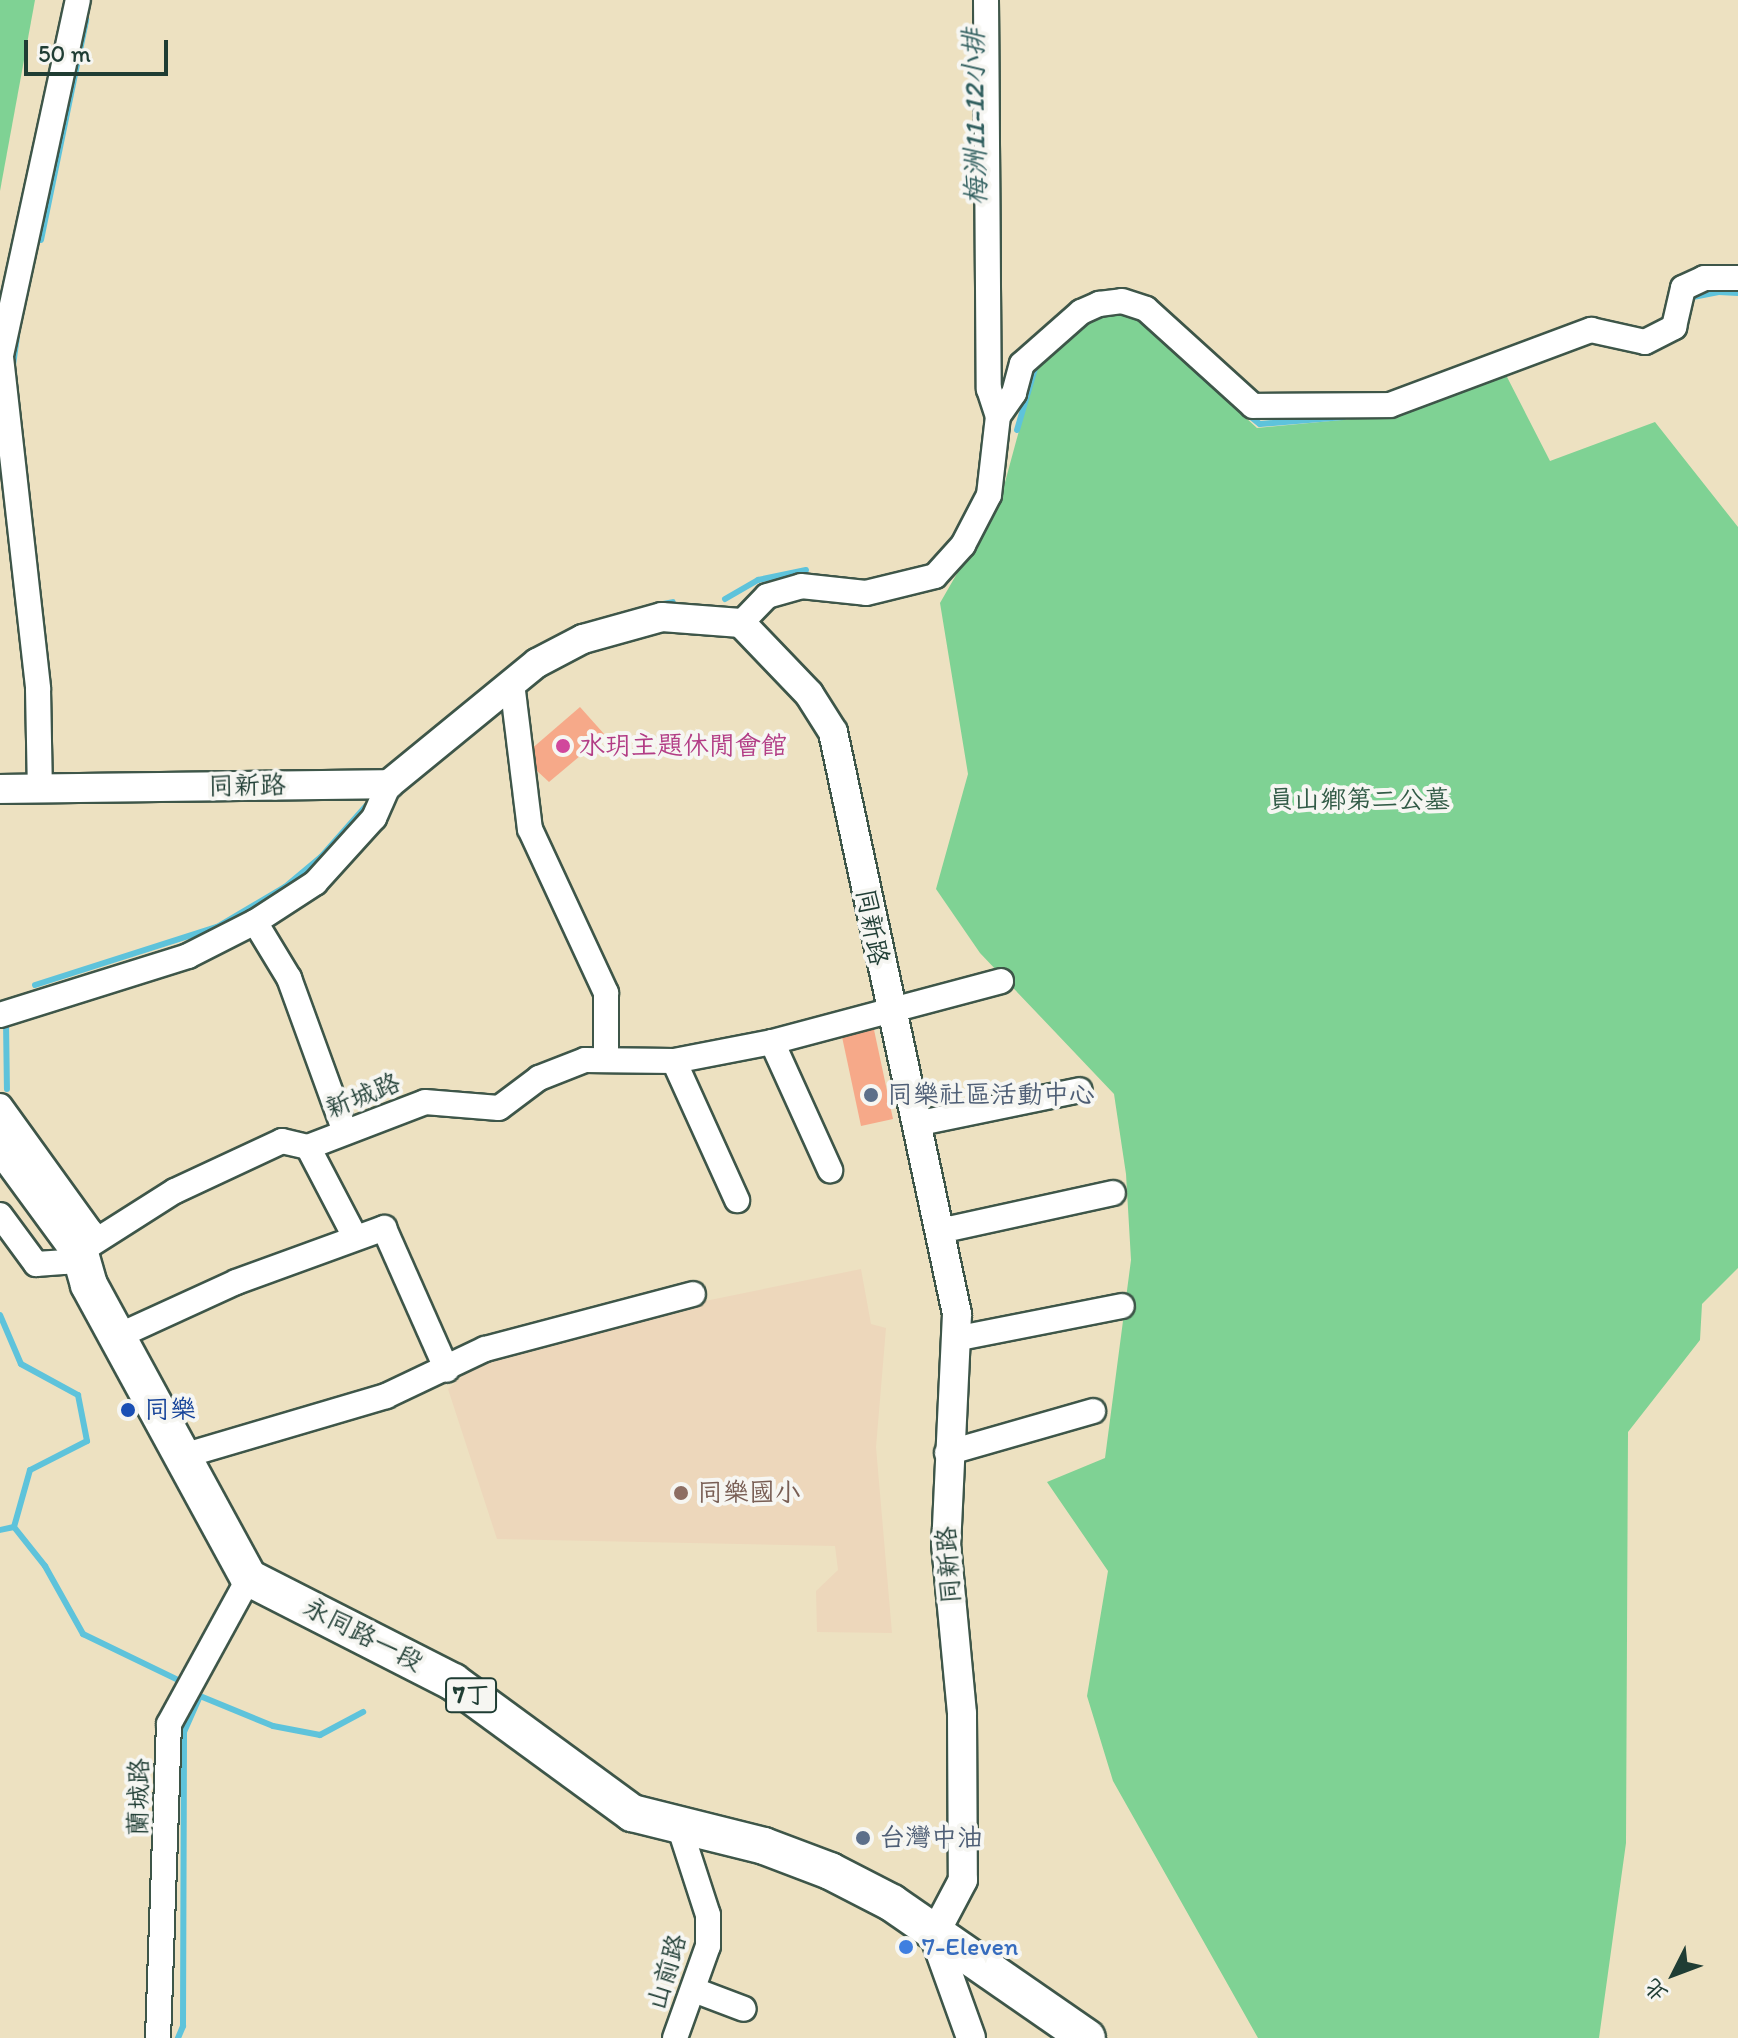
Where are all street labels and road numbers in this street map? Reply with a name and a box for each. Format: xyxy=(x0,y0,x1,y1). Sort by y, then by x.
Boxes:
street label: 同新路 xyxy=(208,770,286,802)
street label: 同新路 xyxy=(849,886,895,968)
street label: 新城路 xyxy=(321,1067,405,1125)
street label: 同新路 xyxy=(931,1525,967,1605)
street label: 永同路一段 xyxy=(298,1592,428,1678)
road number: 7丁 xyxy=(445,1675,497,1715)
street label: 蘭城路 xyxy=(123,1758,155,1836)
street label: 山前路 xyxy=(641,1930,693,2014)

